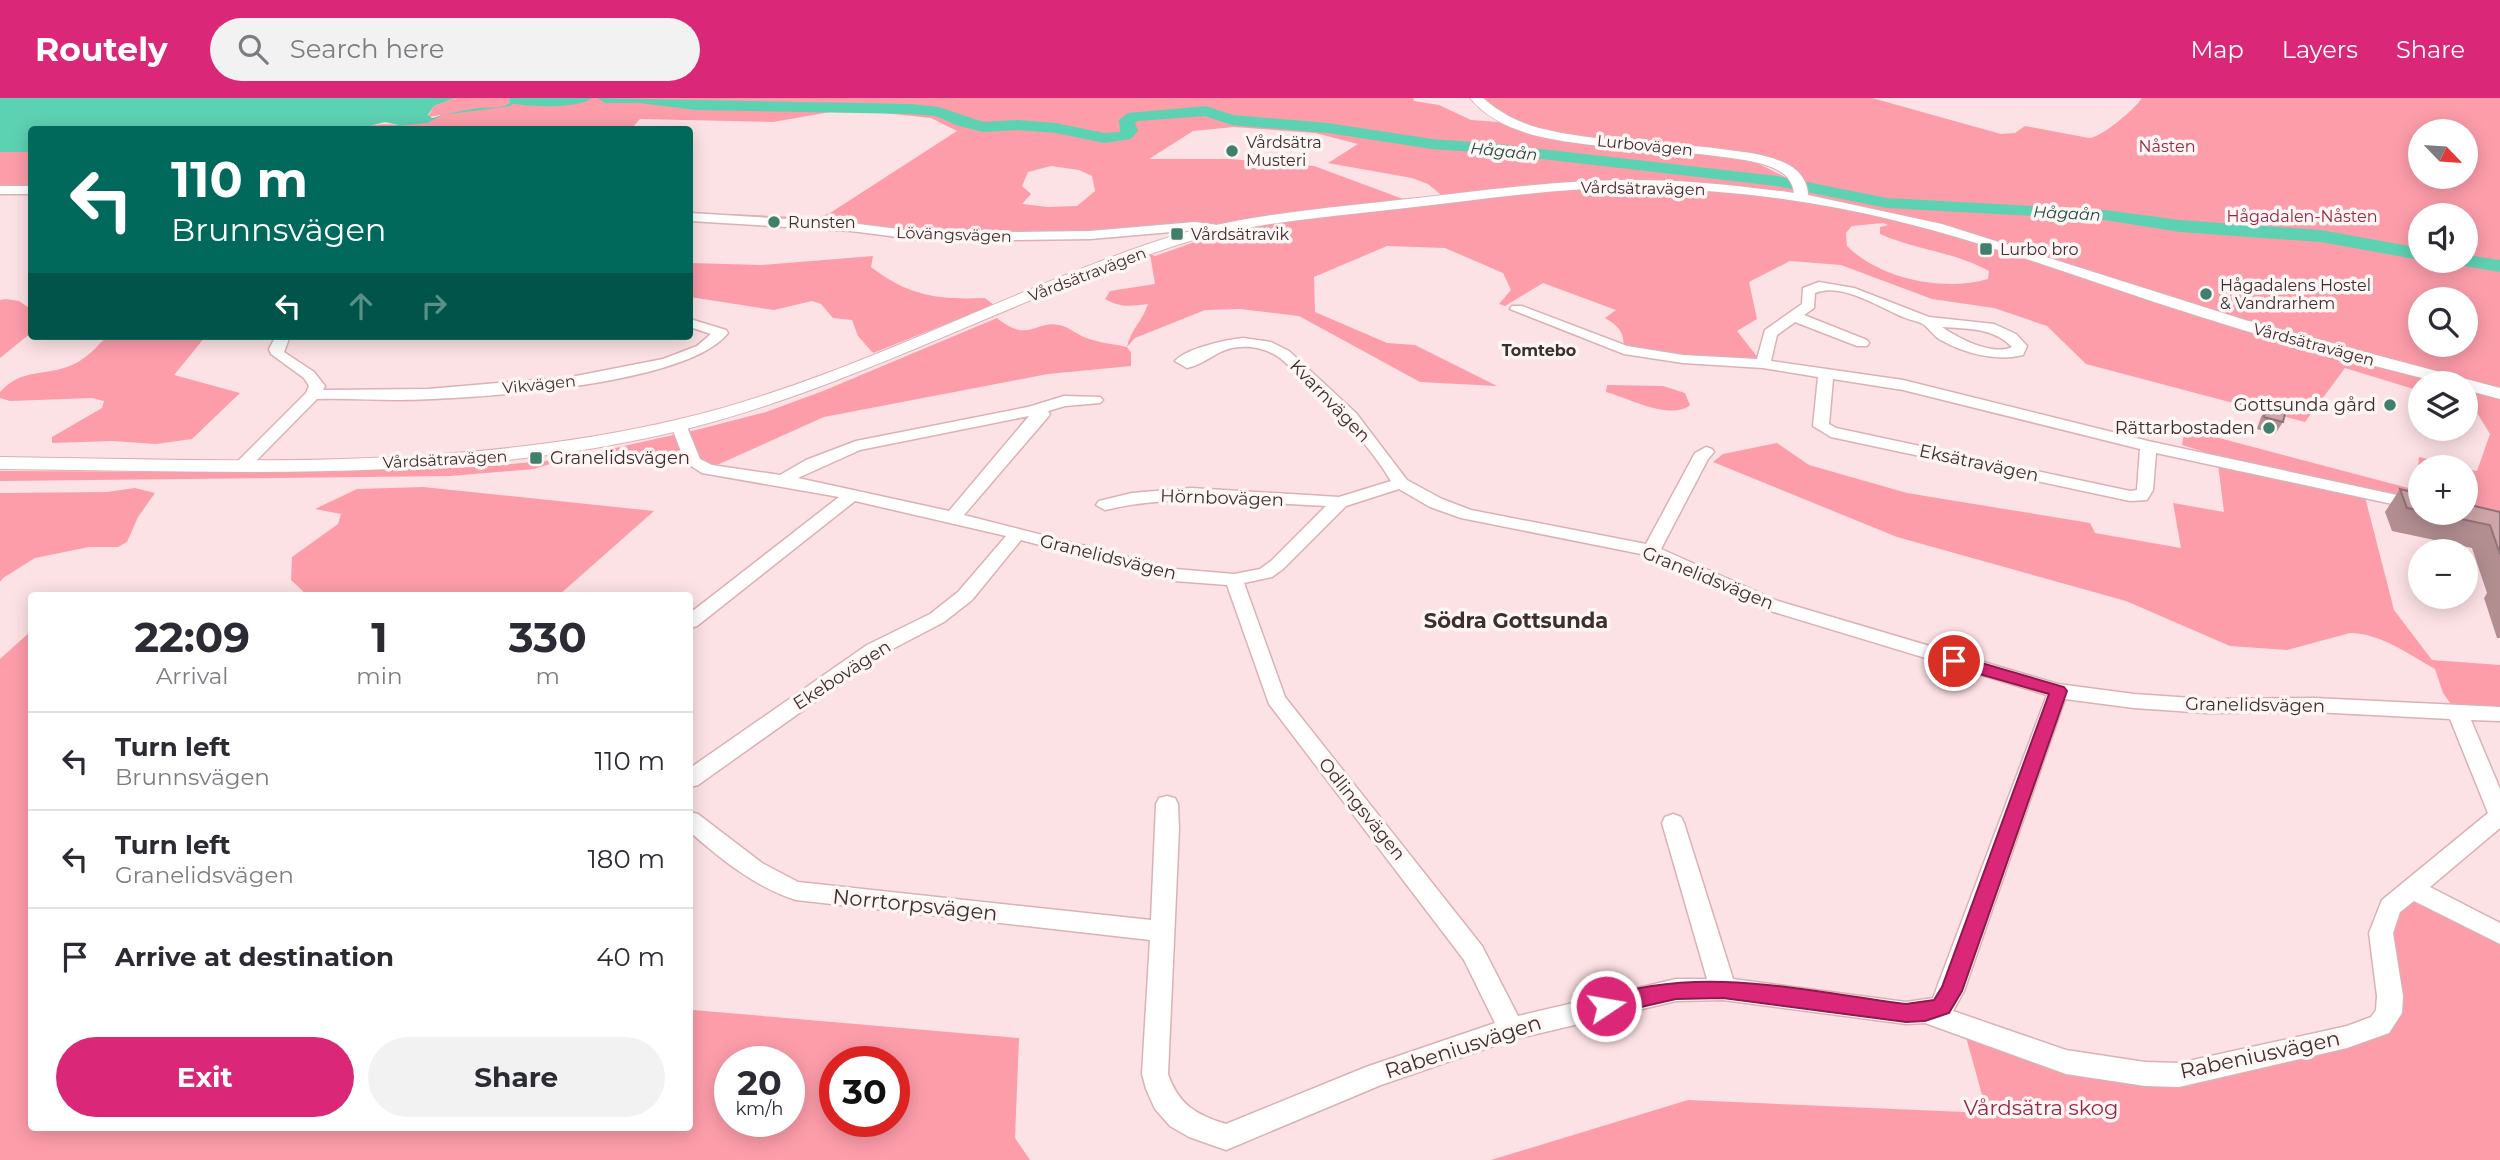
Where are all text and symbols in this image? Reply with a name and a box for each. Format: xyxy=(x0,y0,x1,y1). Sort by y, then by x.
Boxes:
search box xyxy=(210,18,700,81)
text: Routely xyxy=(35,29,168,69)
icon: search xyxy=(234,30,272,68)
text: Search here xyxy=(290,33,445,65)
text: Map xyxy=(2190,35,2244,64)
text: Layers xyxy=(2282,35,2358,64)
text: Share xyxy=(2396,35,2465,64)
north arrow xyxy=(2408,119,2478,189)
map controls xyxy=(2408,119,2478,609)
street label: Lurbovägen xyxy=(1596,131,1694,160)
place label: Vårdsätra Musteri xyxy=(1246,133,1322,170)
park label: Nåsten xyxy=(2139,137,2195,156)
water label: Hågaån xyxy=(1469,139,1538,164)
marker: Vårdsätra Musteri xyxy=(1224,143,1240,159)
text: 110 m xyxy=(171,150,308,209)
icon: left xyxy=(56,154,147,245)
street label: Vårdsätravägen xyxy=(1580,178,1706,199)
water label: Hågaån xyxy=(2033,202,2101,225)
button: sound xyxy=(2408,203,2478,273)
park label: Hågadalen-Nåsten xyxy=(2227,207,2377,226)
text: Brunnsvägen xyxy=(171,210,387,249)
place label: Runsten xyxy=(788,213,856,232)
marker: Runsten xyxy=(766,214,782,230)
street label: Lövängsvägen xyxy=(896,223,1012,246)
place label: Vårdsätravik xyxy=(1191,225,1290,244)
marker: Vårdsätravik xyxy=(1169,226,1185,242)
place label: Lurbo bro xyxy=(2000,240,2079,259)
marker: Lurbo bro xyxy=(1978,241,1994,257)
street label: Vårdsätravägen xyxy=(1026,243,1149,306)
place label: Hågadalens Hostel & Vandrarhem xyxy=(2220,276,2371,313)
marker: Hågadalens Hostel & Vandrarhem xyxy=(2198,286,2214,302)
icon: left xyxy=(269,287,307,325)
icon: ahead xyxy=(342,287,380,325)
icon: right xyxy=(415,287,453,325)
button: search xyxy=(2408,287,2478,357)
street label: Vårdsätravägen xyxy=(2251,319,2377,370)
district label: Tomtebo xyxy=(1502,341,1576,360)
street label: Kvarnvägen xyxy=(1285,355,1375,447)
street label: Vikvägen xyxy=(501,371,577,398)
button: layers xyxy=(2408,371,2478,441)
place label: Gottsunda gård xyxy=(2234,394,2376,416)
marker: Gottsunda gård xyxy=(2382,397,2398,413)
place label: Rättarbostaden xyxy=(2115,417,2255,439)
marker: Rättarbostaden xyxy=(2261,420,2277,436)
street label: Eksätravägen xyxy=(1917,440,2041,486)
street label: Vårdsätravägen xyxy=(382,447,508,472)
place label: Granelidsvägen xyxy=(550,447,690,469)
marker: Granelidsvägen xyxy=(528,450,544,466)
button: + xyxy=(2408,455,2478,525)
street label: Hörnbovägen xyxy=(1160,485,1284,511)
street label: Granelidsvägen xyxy=(1037,529,1179,585)
button: − xyxy=(2408,539,2478,609)
street label: Granelidsvägen xyxy=(1639,542,1777,614)
district label: Södra Gottsunda xyxy=(1424,608,1608,633)
text: 22:09 xyxy=(134,611,250,663)
text: 1 xyxy=(371,611,388,663)
text: 330 xyxy=(509,611,587,663)
pin xyxy=(1924,631,1984,691)
street label: Ekebovägen xyxy=(789,635,895,715)
icon: arrive xyxy=(1935,642,1973,680)
text: Arrival xyxy=(156,662,228,690)
text: min xyxy=(356,662,402,690)
text: m xyxy=(536,662,560,690)
street label: Granelidsvägen xyxy=(2185,693,2325,717)
text: Turn left xyxy=(115,731,231,763)
icon: left xyxy=(56,742,94,780)
text: 110 m xyxy=(595,745,665,777)
street label: Odlingsvägen xyxy=(1314,753,1410,865)
text: Brunnsvägen xyxy=(115,763,270,791)
text: Turn left xyxy=(115,829,231,861)
icon: left xyxy=(56,840,94,878)
text: 180 m xyxy=(587,843,665,875)
text: Granelidsvägen xyxy=(115,861,294,889)
street label: Norrtorpsvägen xyxy=(831,883,999,926)
icon: arrive xyxy=(56,938,94,976)
text: Arrive at destination xyxy=(115,941,394,973)
text: 40 m xyxy=(596,941,665,973)
position arrow xyxy=(1569,969,1643,1043)
street label: Rabeniusvägen xyxy=(1381,1009,1544,1084)
street label: Rabeniusvägen xyxy=(2178,1025,2342,1084)
button: Exit xyxy=(56,1037,354,1117)
button: Share xyxy=(368,1037,665,1117)
speed limit sign: 30 xyxy=(819,1046,910,1137)
text: 20 xyxy=(737,1061,782,1104)
park label: Vårdsätra skog xyxy=(1964,1095,2118,1120)
text: km/h xyxy=(735,1098,784,1120)

